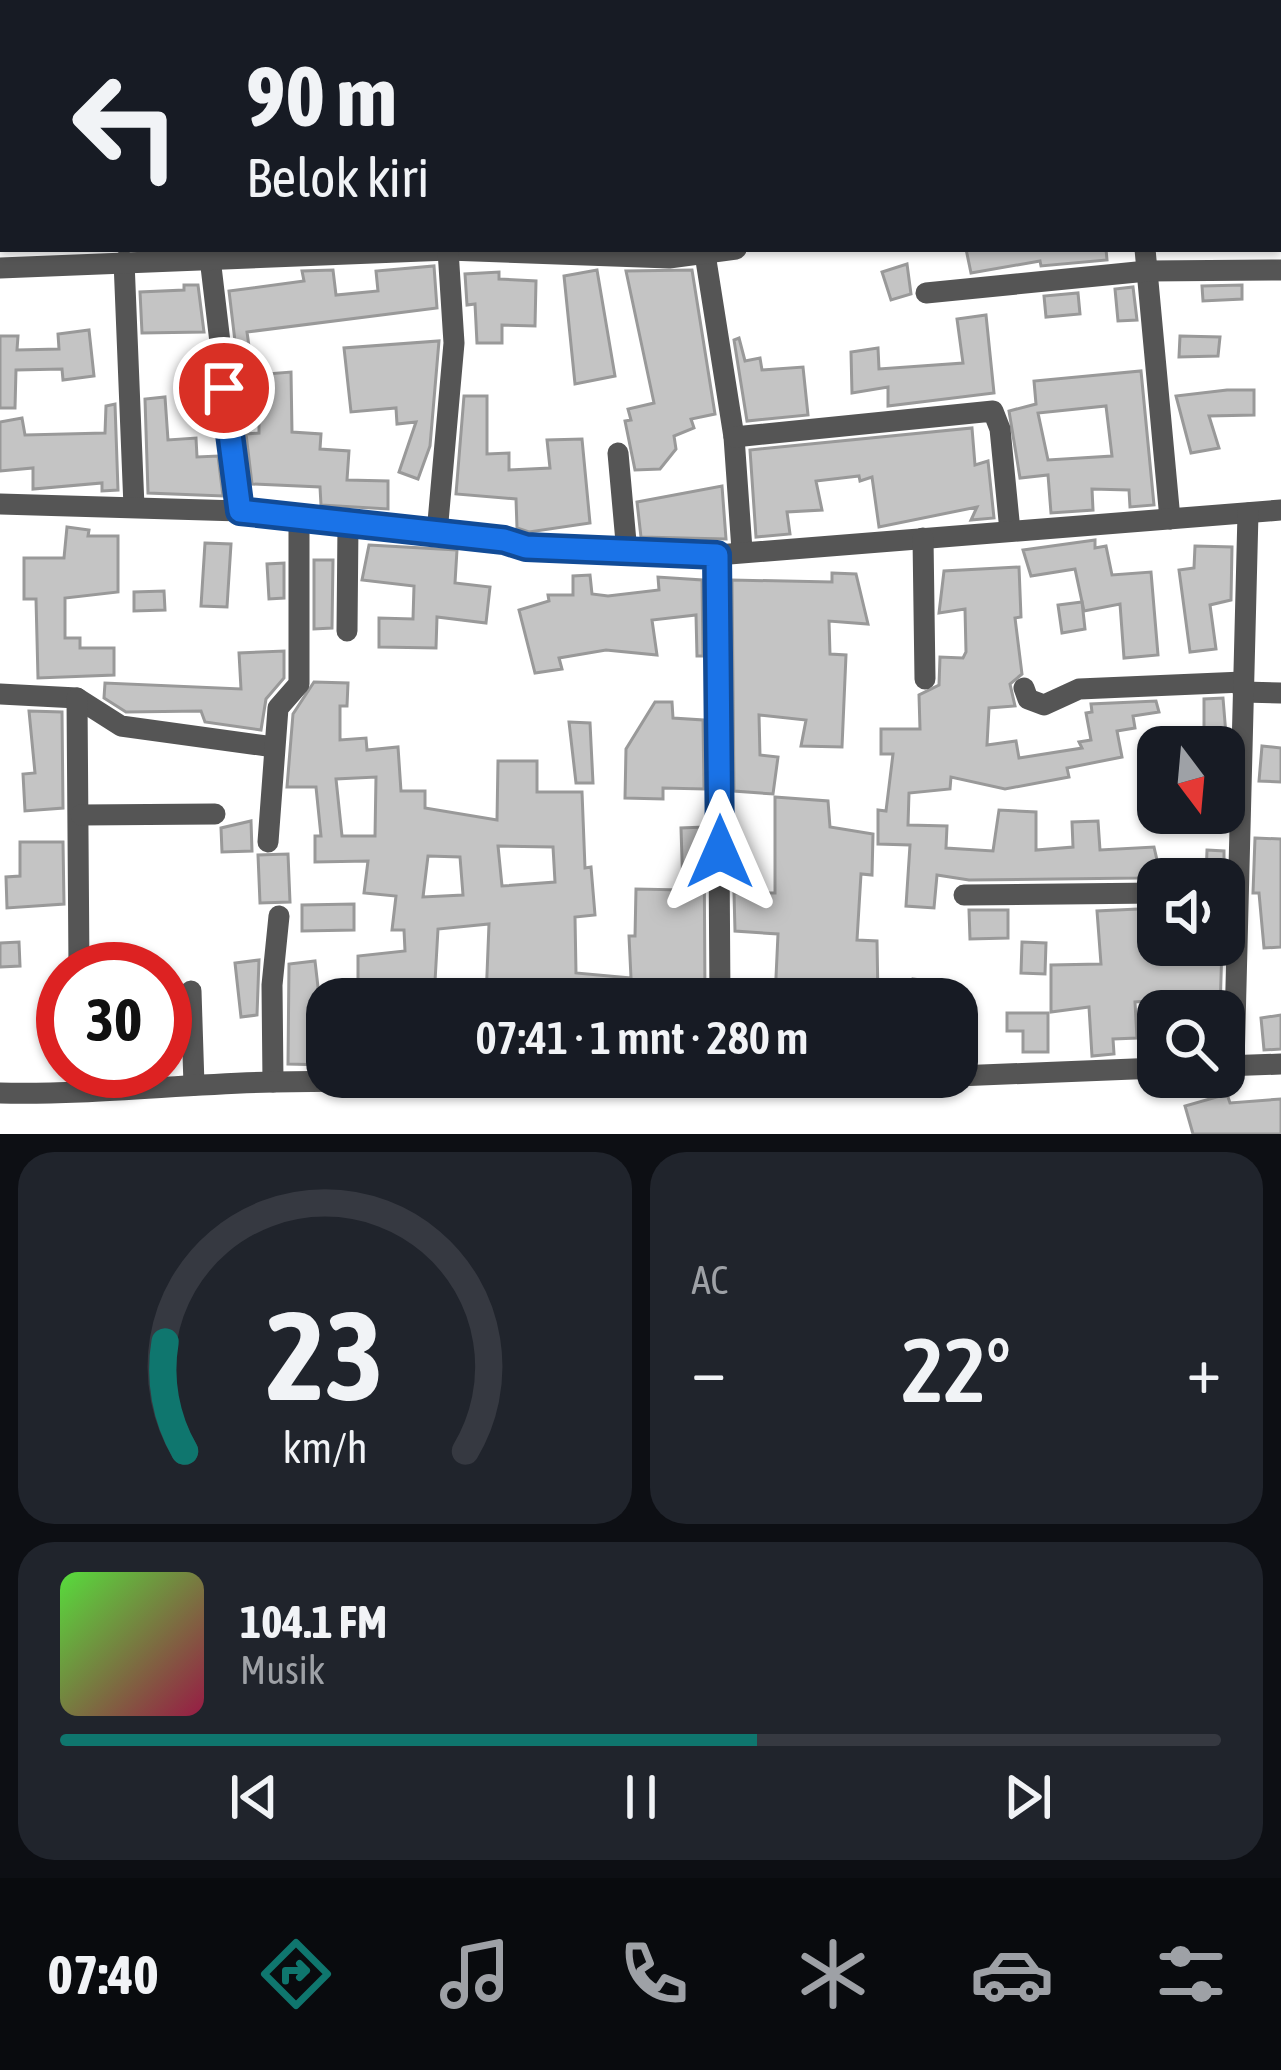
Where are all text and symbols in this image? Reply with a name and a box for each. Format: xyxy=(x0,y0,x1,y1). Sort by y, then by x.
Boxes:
icon: left xyxy=(48,48,204,204)
text: 90 m xyxy=(246,48,397,144)
text: Belok kiri xyxy=(246,147,429,208)
pin xyxy=(173,337,275,439)
icon: arrive xyxy=(191,355,257,421)
north arrow xyxy=(1137,726,1245,834)
map controls xyxy=(1137,726,1245,1098)
position arrow xyxy=(657,789,783,915)
button: sound xyxy=(1137,858,1245,966)
speed limit sign: 30 xyxy=(36,942,192,1098)
button: search xyxy=(1137,990,1245,1098)
text: 07:41 · 1 mnt · 280 m xyxy=(475,1012,809,1064)
text: AC xyxy=(692,1258,728,1302)
text: 23 xyxy=(266,1283,383,1426)
text: 22° xyxy=(902,1318,1011,1421)
text: − xyxy=(692,1331,726,1407)
text: + xyxy=(1187,1331,1221,1407)
text: km/h xyxy=(282,1423,367,1472)
text: 104.1 FM xyxy=(240,1596,387,1648)
text: Musik xyxy=(240,1648,325,1692)
icon: previous xyxy=(221,1764,287,1830)
icon: pause xyxy=(608,1764,674,1830)
icon: next xyxy=(995,1764,1061,1830)
icon: directions xyxy=(254,1932,338,2016)
icon: music xyxy=(433,1932,517,2016)
icon: phone xyxy=(612,1932,696,2016)
icon: climate xyxy=(791,1932,875,2016)
icon: car xyxy=(970,1932,1054,2016)
icon: filters xyxy=(1149,1932,1233,2016)
text: 07:40 xyxy=(48,1944,159,2005)

